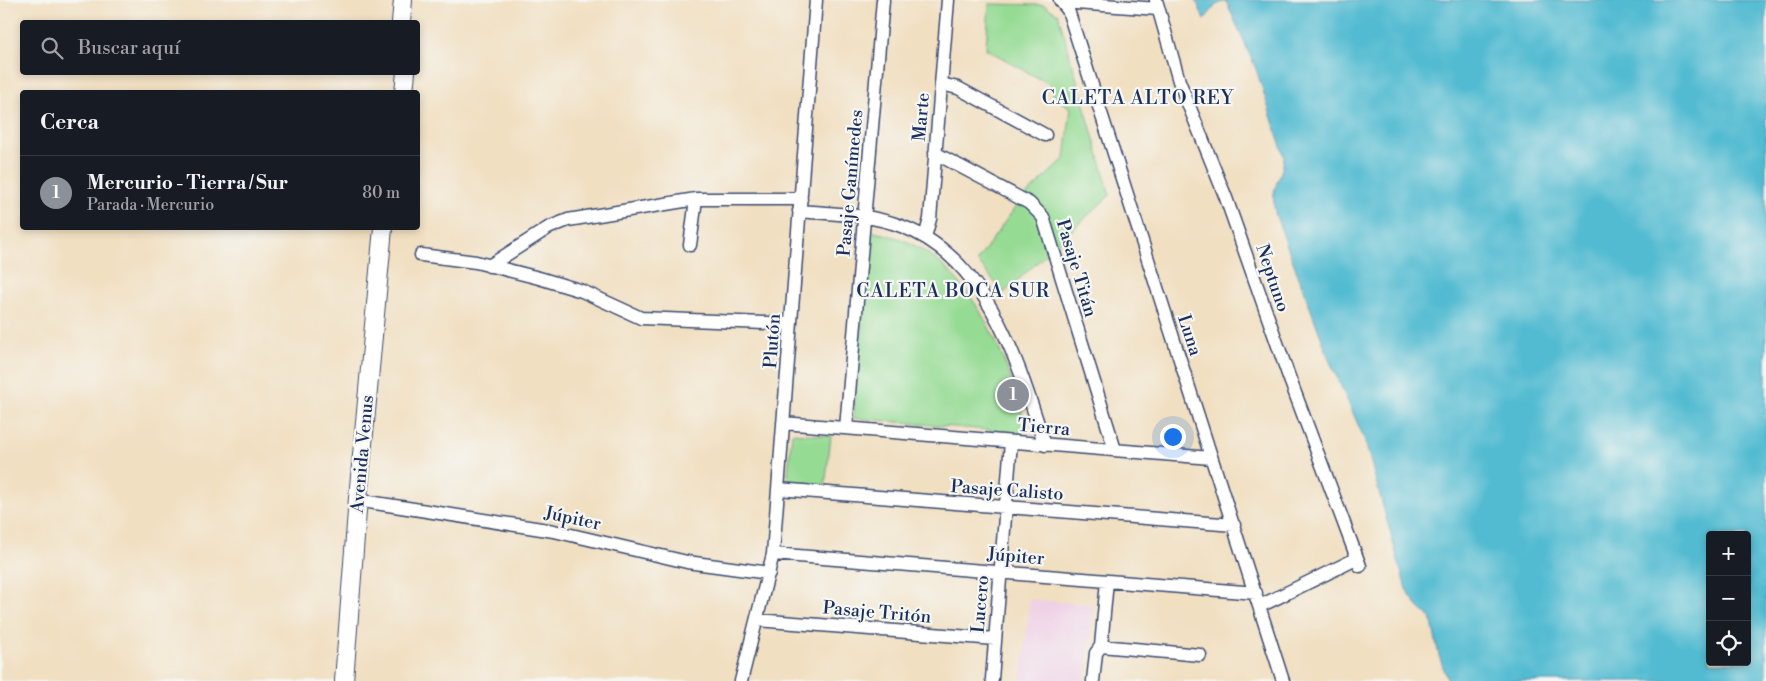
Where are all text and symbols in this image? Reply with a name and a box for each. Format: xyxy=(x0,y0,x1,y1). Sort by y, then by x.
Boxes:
search box xyxy=(20,20,420,75)
icon: search xyxy=(38,34,66,62)
text: Buscar aquí xyxy=(78,36,180,60)
district label: CALETA ALTO REY xyxy=(1042,86,1235,110)
street label: Marte xyxy=(908,92,935,142)
street label: Pasaje Ganímedes xyxy=(833,109,868,257)
text: Cerca xyxy=(40,110,99,136)
text: Mercurio - Tierra / Sur xyxy=(87,171,288,195)
text: 1 xyxy=(52,183,60,203)
text: 80 m xyxy=(362,183,400,203)
text: Parada · Mercurio xyxy=(87,195,214,215)
street label: Pasaje Titán xyxy=(1051,217,1102,320)
street label: Neptuno xyxy=(1250,241,1295,315)
district label: CALETA BOCA SUR xyxy=(856,279,1050,303)
street label: Luna xyxy=(1172,312,1207,360)
street label: Plutón xyxy=(759,313,786,369)
pin: 1 xyxy=(997,376,1029,414)
street label: Avenida Venus xyxy=(346,394,379,515)
street label: Tierra xyxy=(1017,414,1072,441)
your location xyxy=(1160,424,1186,450)
street label: Pasaje Calisto xyxy=(950,475,1064,506)
street label: Júpiter xyxy=(542,501,603,536)
map controls xyxy=(1706,531,1751,666)
button: + xyxy=(1706,531,1751,576)
street label: Júpiter xyxy=(985,542,1046,570)
street label: Lucero xyxy=(967,574,994,634)
button: − xyxy=(1706,576,1751,621)
street label: Pasaje Tritón xyxy=(822,596,932,629)
button: locate xyxy=(1706,621,1751,666)

